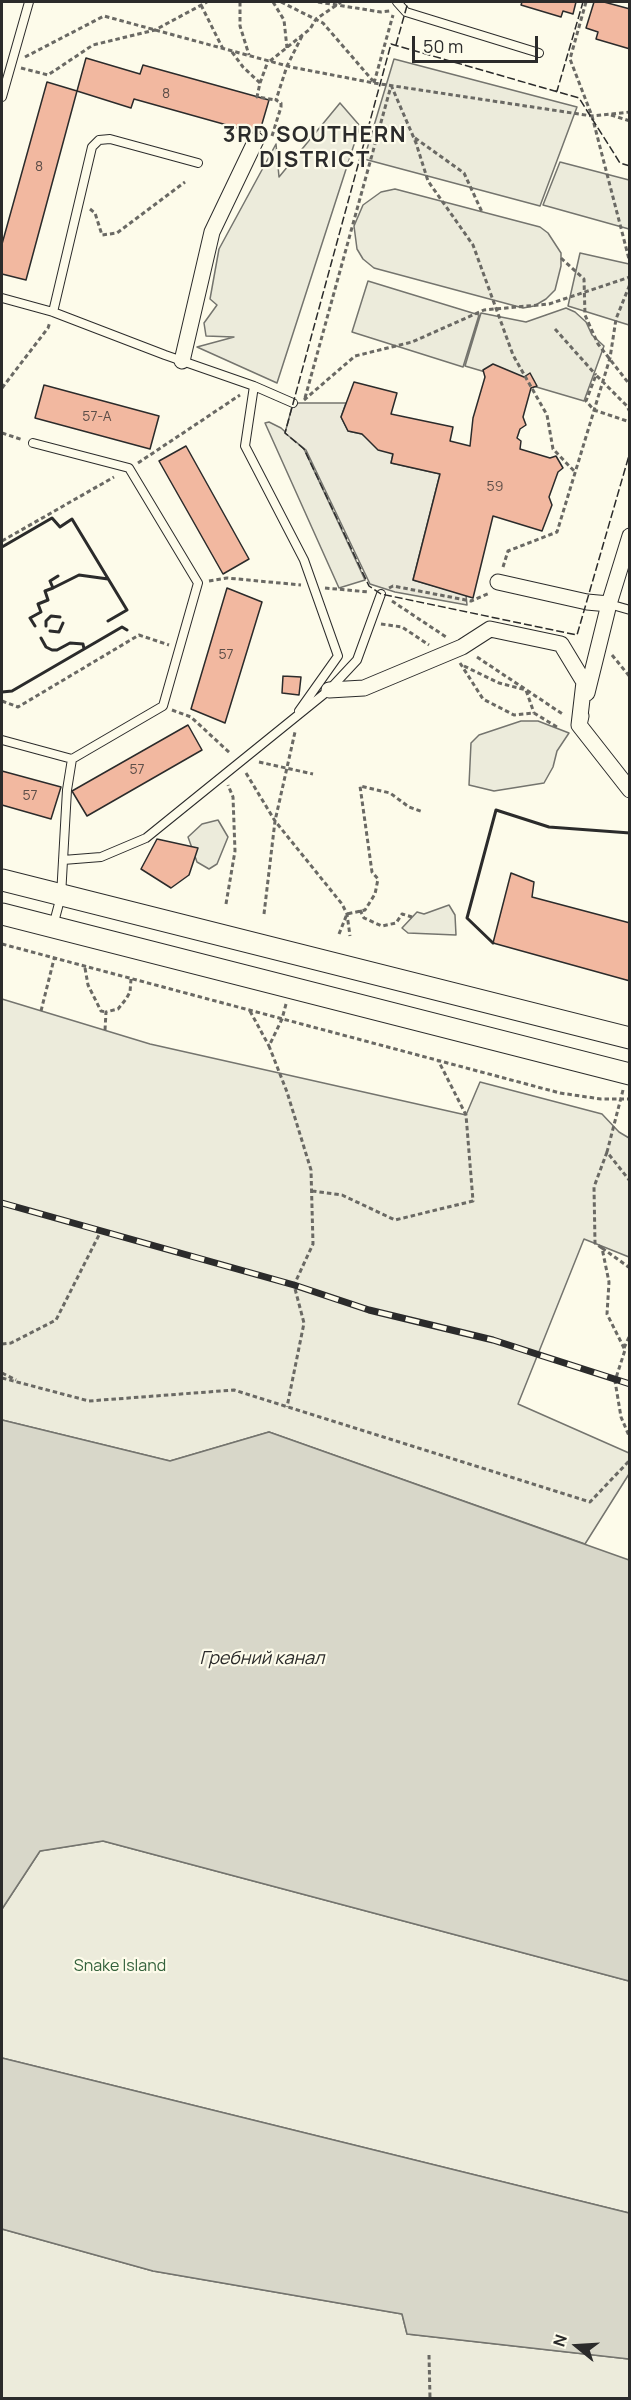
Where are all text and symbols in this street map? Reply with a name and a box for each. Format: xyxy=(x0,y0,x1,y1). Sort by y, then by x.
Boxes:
scale bar xyxy=(415,24,541,62)
text: 50 m xyxy=(423,34,463,58)
house number: 8 xyxy=(162,86,170,102)
district label: 3RD SOUTHERN DISTRICT xyxy=(223,123,407,174)
house number: 8 xyxy=(35,159,43,175)
house number: 57-А xyxy=(82,409,112,425)
house number: 59 xyxy=(487,479,503,495)
house number: 57 xyxy=(218,647,234,663)
house number: 57 xyxy=(129,762,145,778)
house number: 57 xyxy=(22,788,38,804)
water label: Гребний канал xyxy=(200,1648,324,1670)
park label: Snake Island xyxy=(74,1957,166,1977)
north arrow xyxy=(547,2316,607,2376)
text: N xyxy=(548,2332,572,2349)

